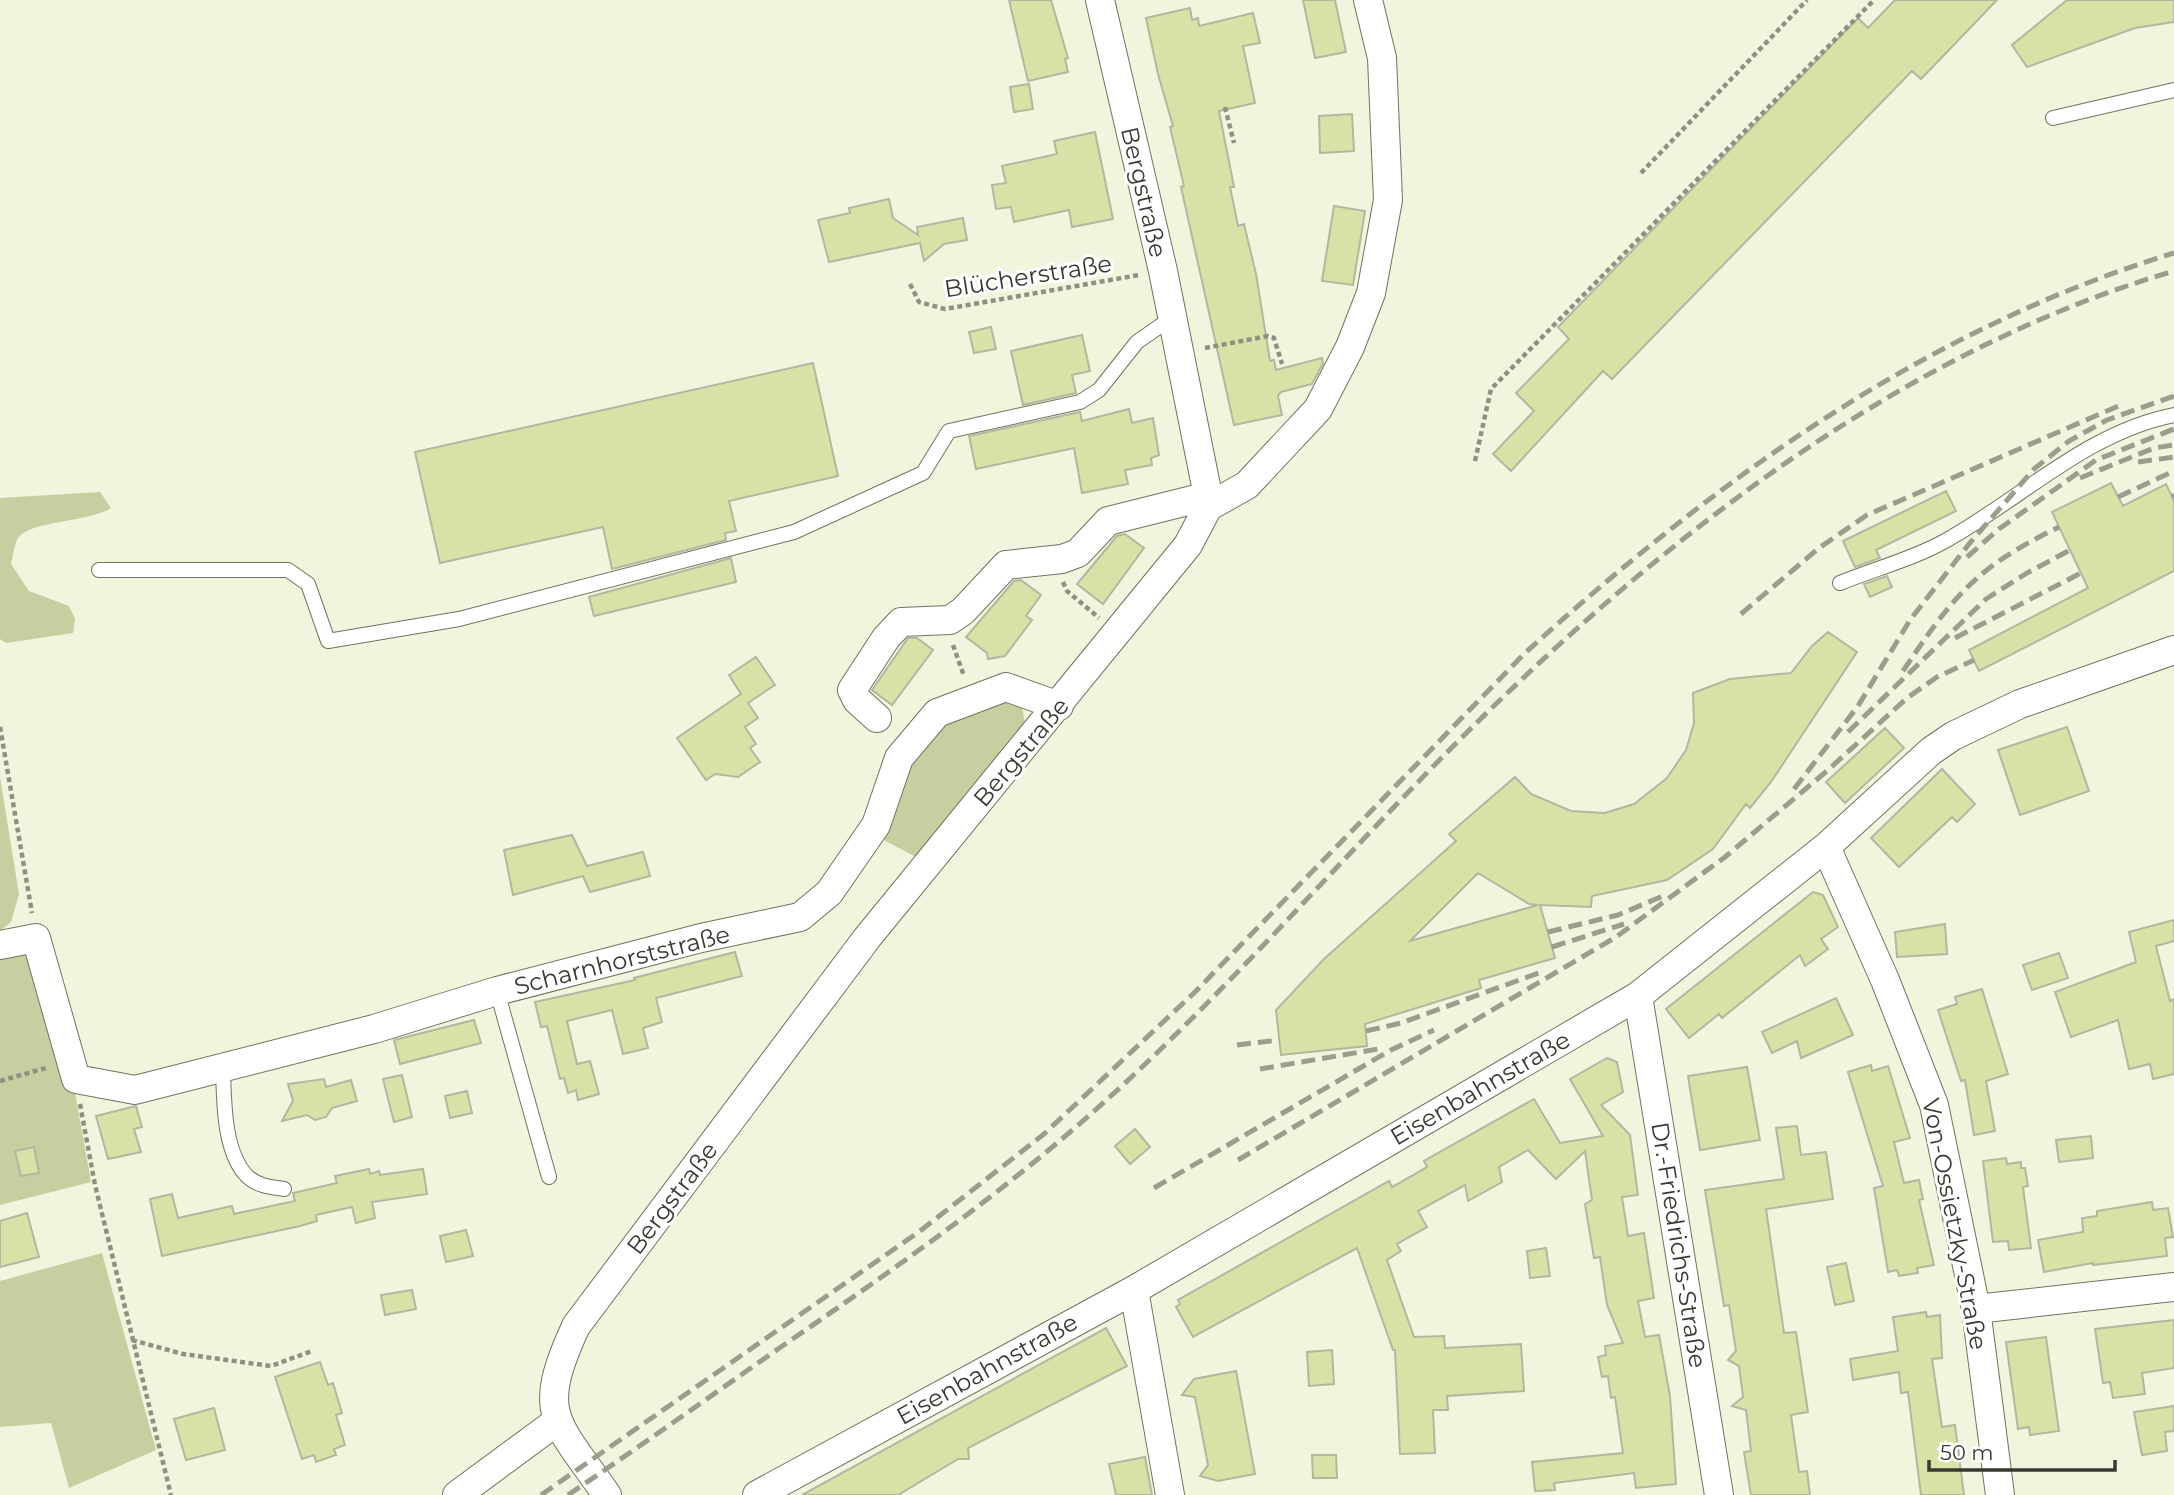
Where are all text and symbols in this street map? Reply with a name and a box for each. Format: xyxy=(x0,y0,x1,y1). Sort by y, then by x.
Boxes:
street label: Bergstraße xyxy=(1115,124,1173,260)
street label: Blücherstraße xyxy=(942,248,1114,304)
street label: Bergstraße xyxy=(967,692,1075,812)
street label: Scharnhorststraße xyxy=(511,919,733,1001)
street label: Eisenbahnstraße xyxy=(1385,1025,1575,1151)
street label: Von-Ossietzky-Straße xyxy=(1916,1096,1994,1352)
street label: Dr.-Friedrichs-Straße xyxy=(1645,1120,1713,1370)
street label: Bergstraße xyxy=(620,1136,724,1260)
street label: Eisenbahnstraße xyxy=(891,1307,1083,1431)
scale bar xyxy=(1929,1428,2114,1472)
text: 50 m xyxy=(1940,1440,1994,1465)

